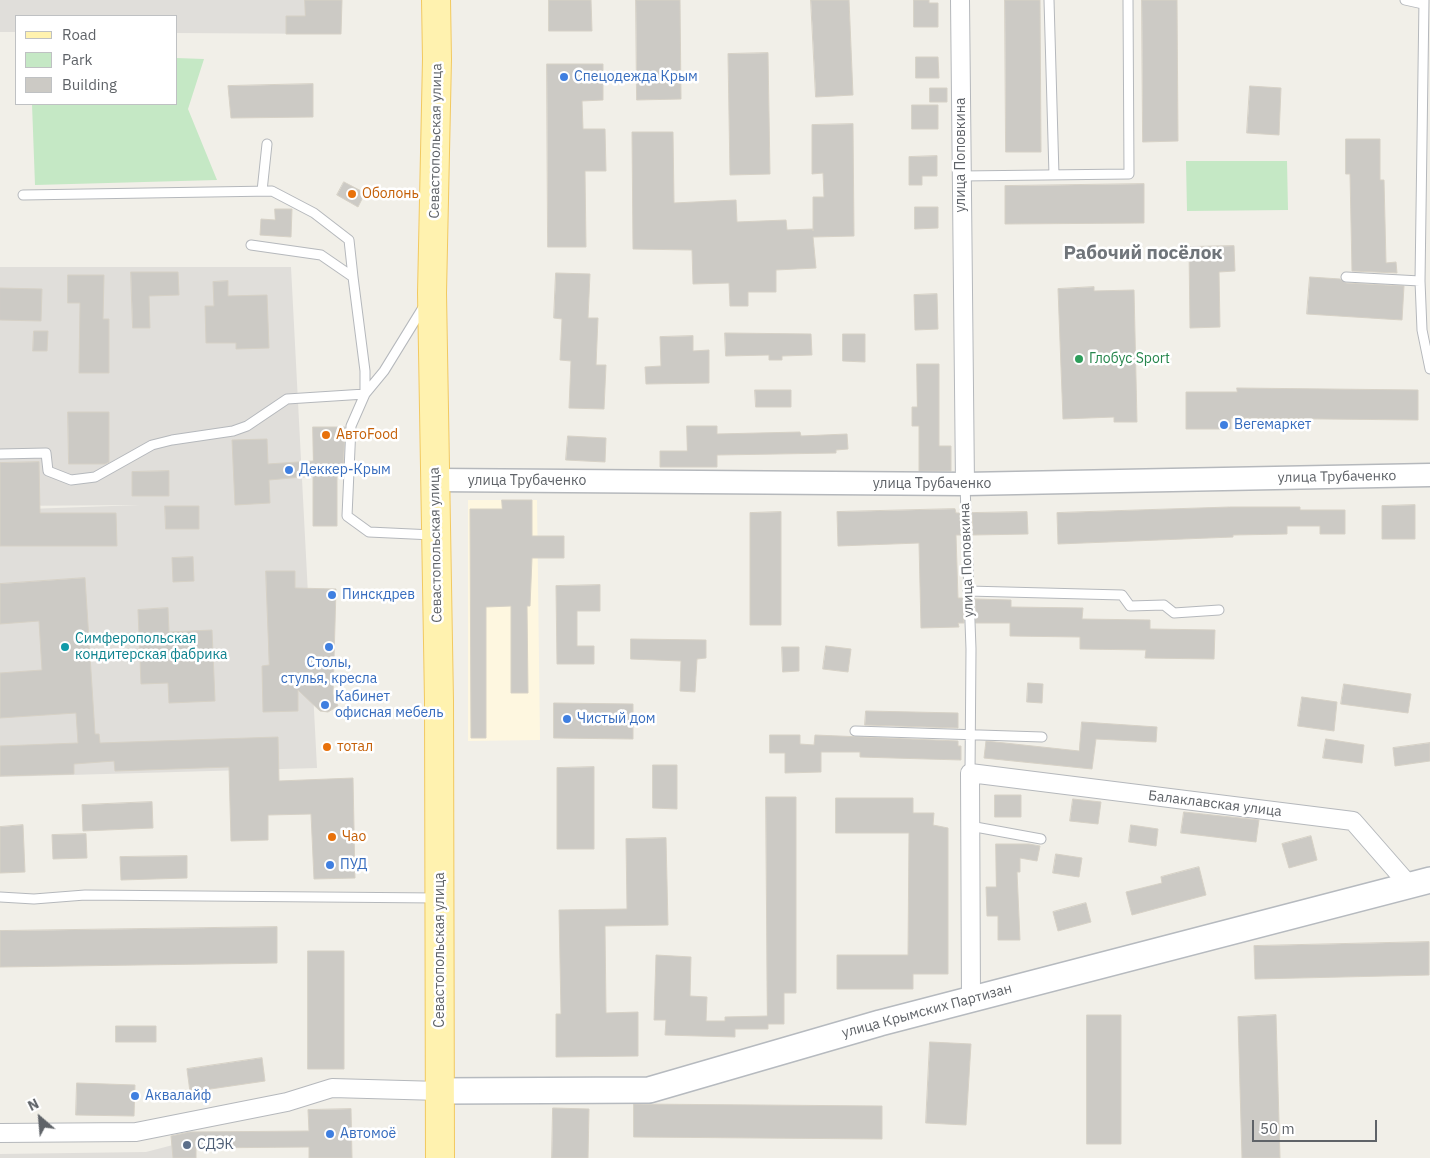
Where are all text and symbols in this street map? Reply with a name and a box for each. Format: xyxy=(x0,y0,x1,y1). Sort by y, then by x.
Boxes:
legend xyxy=(15,15,178,105)
text: Road xyxy=(62,25,97,44)
text: Park xyxy=(62,50,92,69)
street label: Севастопольская улица xyxy=(426,63,446,219)
place label: Спецодежда Крым xyxy=(574,69,698,85)
marker: Спецодежда Крым xyxy=(558,71,570,83)
text: Building xyxy=(62,75,117,94)
street label: улица Поповкина xyxy=(953,98,969,212)
place label: Оболонь xyxy=(362,186,419,202)
marker: Оболонь xyxy=(346,188,358,200)
district label: Рабочий посёлок xyxy=(1063,243,1223,265)
place label: Глобус Sport xyxy=(1089,351,1170,367)
marker: Глобус Sport xyxy=(1073,353,1085,365)
place label: Вегемаркет xyxy=(1234,417,1311,433)
marker: Вегемаркет xyxy=(1218,419,1230,431)
place label: АвтоFood xyxy=(336,427,398,443)
marker: АвтоFood xyxy=(320,429,332,441)
place label: Деккер-Крым xyxy=(299,462,391,478)
marker: Деккер-Крым xyxy=(283,464,295,476)
street label: Севастопольская улица xyxy=(426,467,446,623)
street label: улица Трубаченко xyxy=(1278,468,1396,486)
street label: улица Трубаченко xyxy=(468,473,586,489)
street label: улица Трубаченко xyxy=(873,476,991,492)
street label: улица Поповкина xyxy=(957,502,977,618)
place label: Пинскдрев xyxy=(342,587,415,603)
marker: Пинскдрев xyxy=(326,589,338,601)
place label: Симферопольская кондитерская фабрика xyxy=(75,631,228,664)
marker: Симферопольская кондитерская фабрика xyxy=(59,641,71,653)
marker: Столы, стулья, кресла xyxy=(323,641,335,653)
place label: Столы, стулья, кресла xyxy=(281,655,377,688)
place label: Кабинет офисная мебель xyxy=(335,689,443,722)
marker: Кабинет офисная мебель xyxy=(319,699,331,711)
place label: Чистый дом xyxy=(577,711,656,727)
marker: Чистый дом xyxy=(561,713,573,725)
place label: тотал xyxy=(337,739,373,755)
marker: тотал xyxy=(321,741,333,753)
street label: Балаклавская улица xyxy=(1147,787,1283,821)
place label: Чао xyxy=(342,829,366,845)
marker: Чао xyxy=(326,831,338,843)
place label: ПУД xyxy=(340,857,367,873)
marker: ПУД xyxy=(324,859,336,871)
street label: Севастопольская улица xyxy=(432,872,448,1028)
street label: улица Крымских Партизан xyxy=(840,980,1014,1042)
place label: Аквалайф xyxy=(145,1088,211,1104)
marker: Аквалайф xyxy=(129,1090,141,1102)
north arrow xyxy=(15,1093,65,1143)
text: N xyxy=(25,1094,42,1115)
scale bar xyxy=(1255,1110,1380,1142)
text: 50 m xyxy=(1260,1119,1295,1138)
place label: Автомоё xyxy=(340,1126,396,1142)
marker: Автомоё xyxy=(324,1128,336,1140)
place label: СДЭК xyxy=(197,1137,234,1153)
marker: СДЭК xyxy=(181,1139,193,1151)

